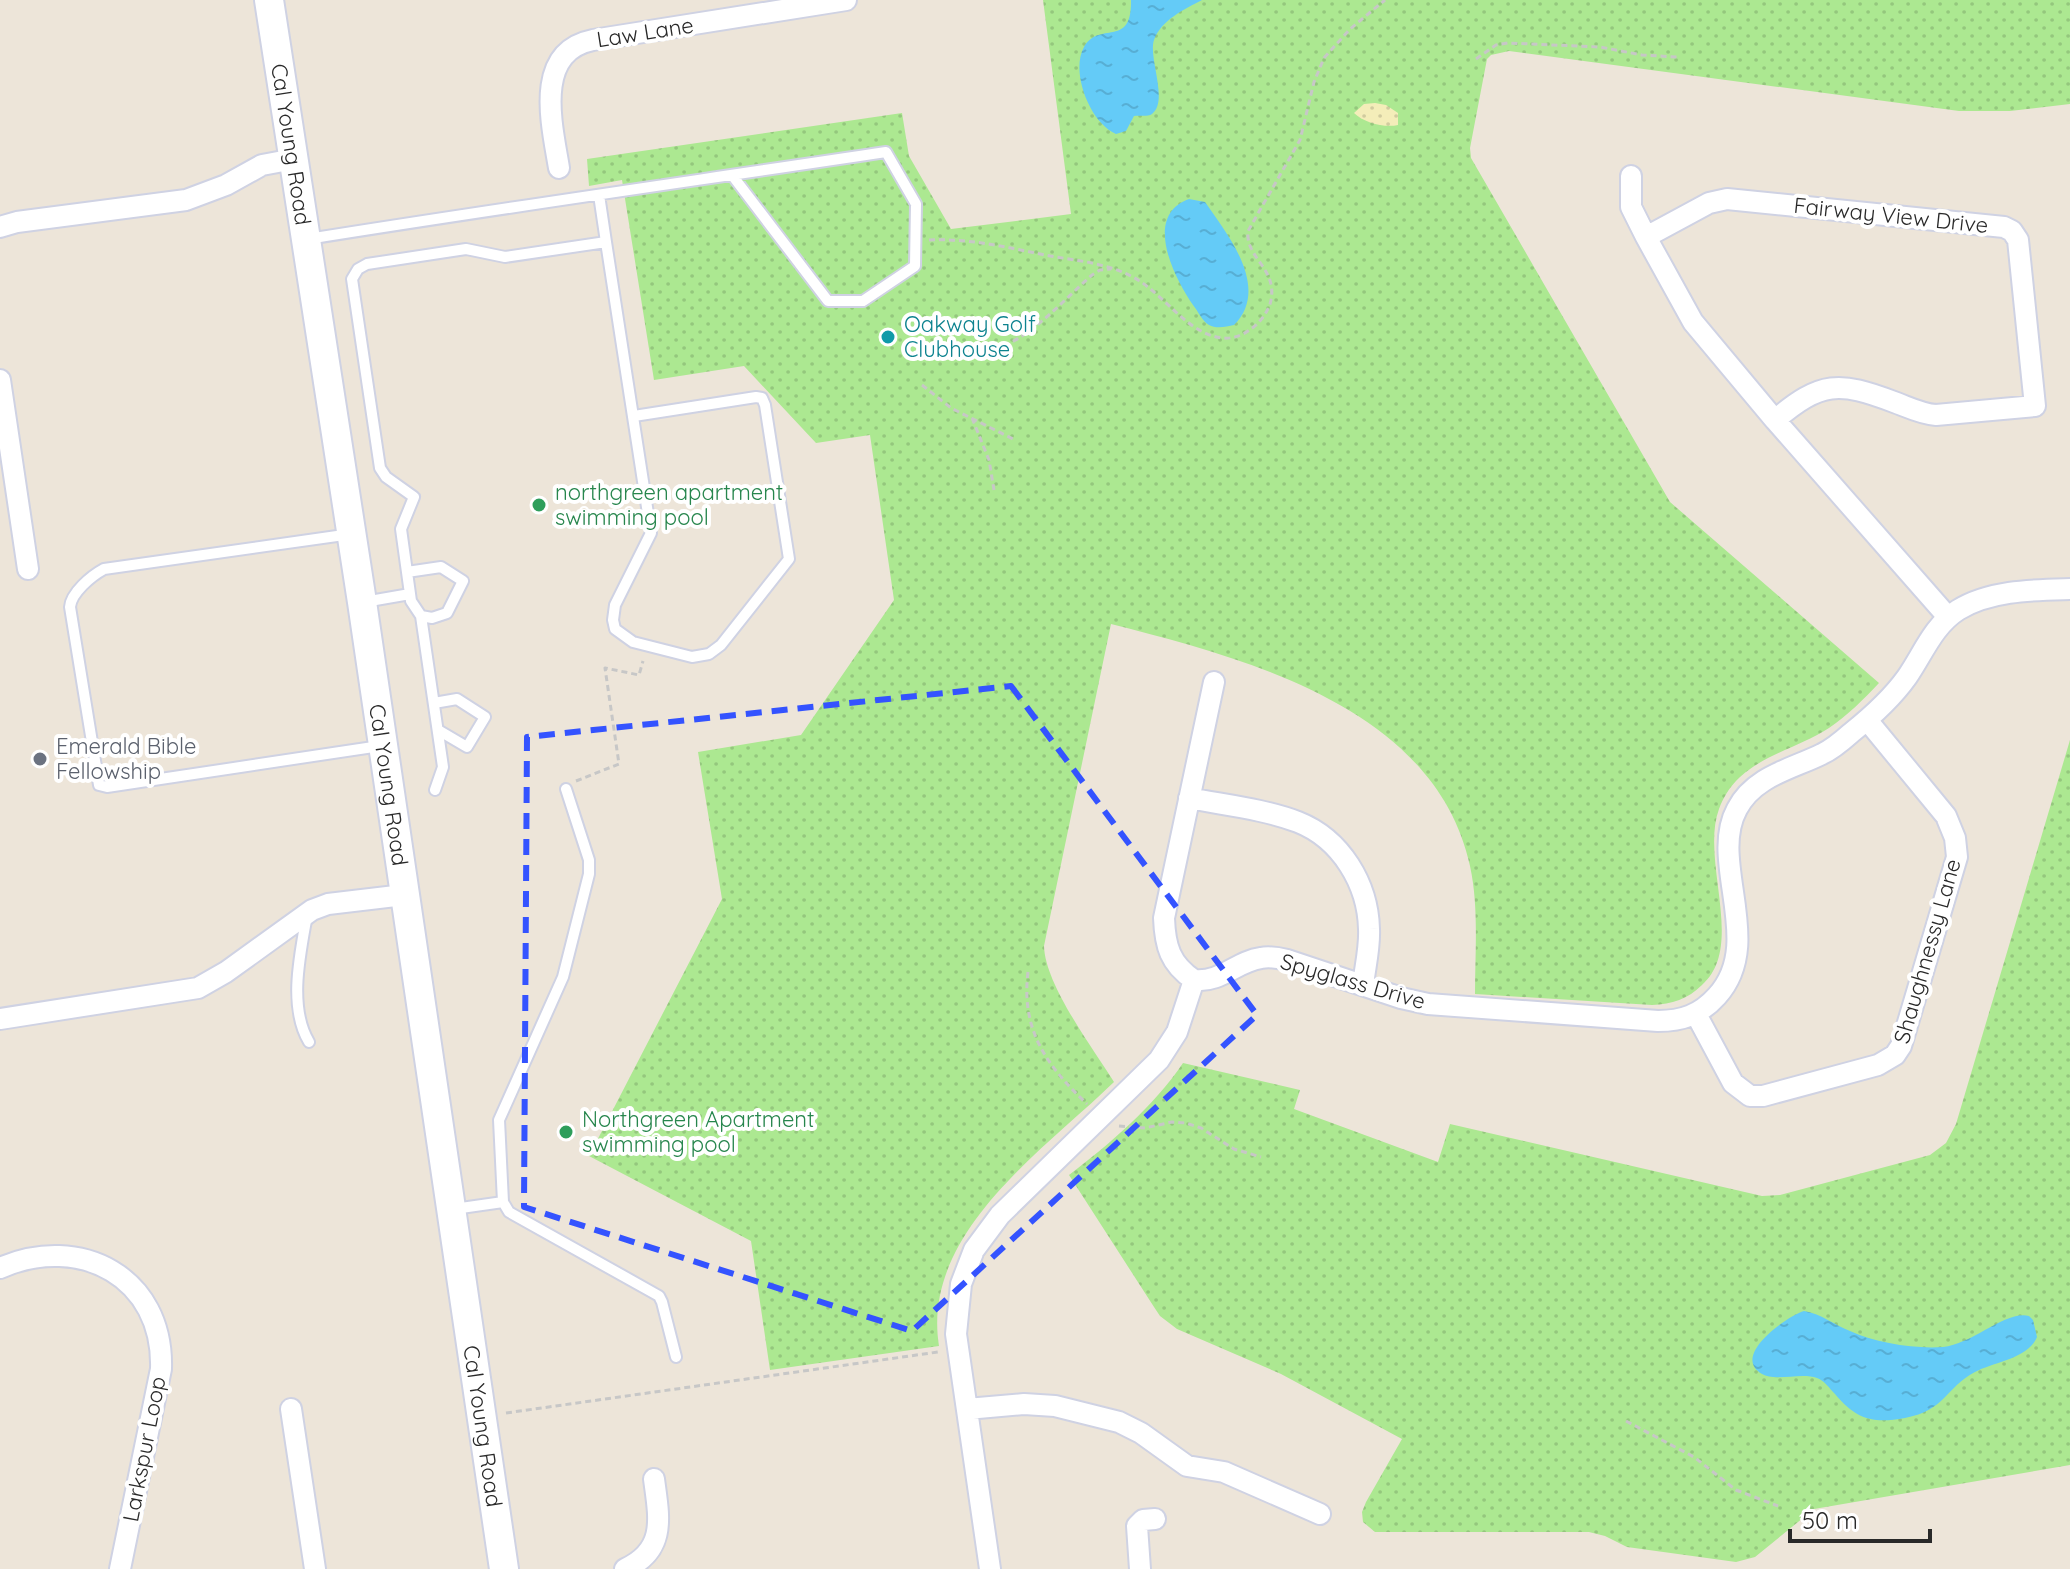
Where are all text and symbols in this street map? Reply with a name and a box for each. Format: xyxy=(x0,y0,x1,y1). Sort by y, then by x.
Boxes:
street label: Law Lane xyxy=(595,11,695,53)
street label: Cal Young Road xyxy=(265,62,318,227)
street label: Fairway View Drive xyxy=(1792,191,1990,239)
place label: Oakway Golf Clubhouse xyxy=(904,310,1036,363)
marker: Oakway Golf Clubhouse xyxy=(879,328,897,346)
place label: northgreen apartment swimming pool xyxy=(555,478,783,531)
marker: northgreen apartment swimming pool xyxy=(530,496,548,514)
street label: Cal Young Road xyxy=(363,702,415,868)
place label: Emerald Bible Fellowship xyxy=(56,732,196,785)
marker: Emerald Bible Fellowship xyxy=(31,750,49,768)
street label: Shaughnessy Lane xyxy=(1887,855,1967,1047)
street label: Spyglass Drive xyxy=(1277,947,1429,1015)
place label: Northgreen Apartment swimming pool xyxy=(582,1105,815,1158)
marker: Northgreen Apartment swimming pool xyxy=(557,1123,575,1141)
street label: Cal Young Road xyxy=(457,1343,509,1509)
street label: Larkspur Loop xyxy=(116,1374,172,1524)
scale bar xyxy=(1790,1493,1930,1543)
text: 50 m xyxy=(1802,1505,1858,1535)

